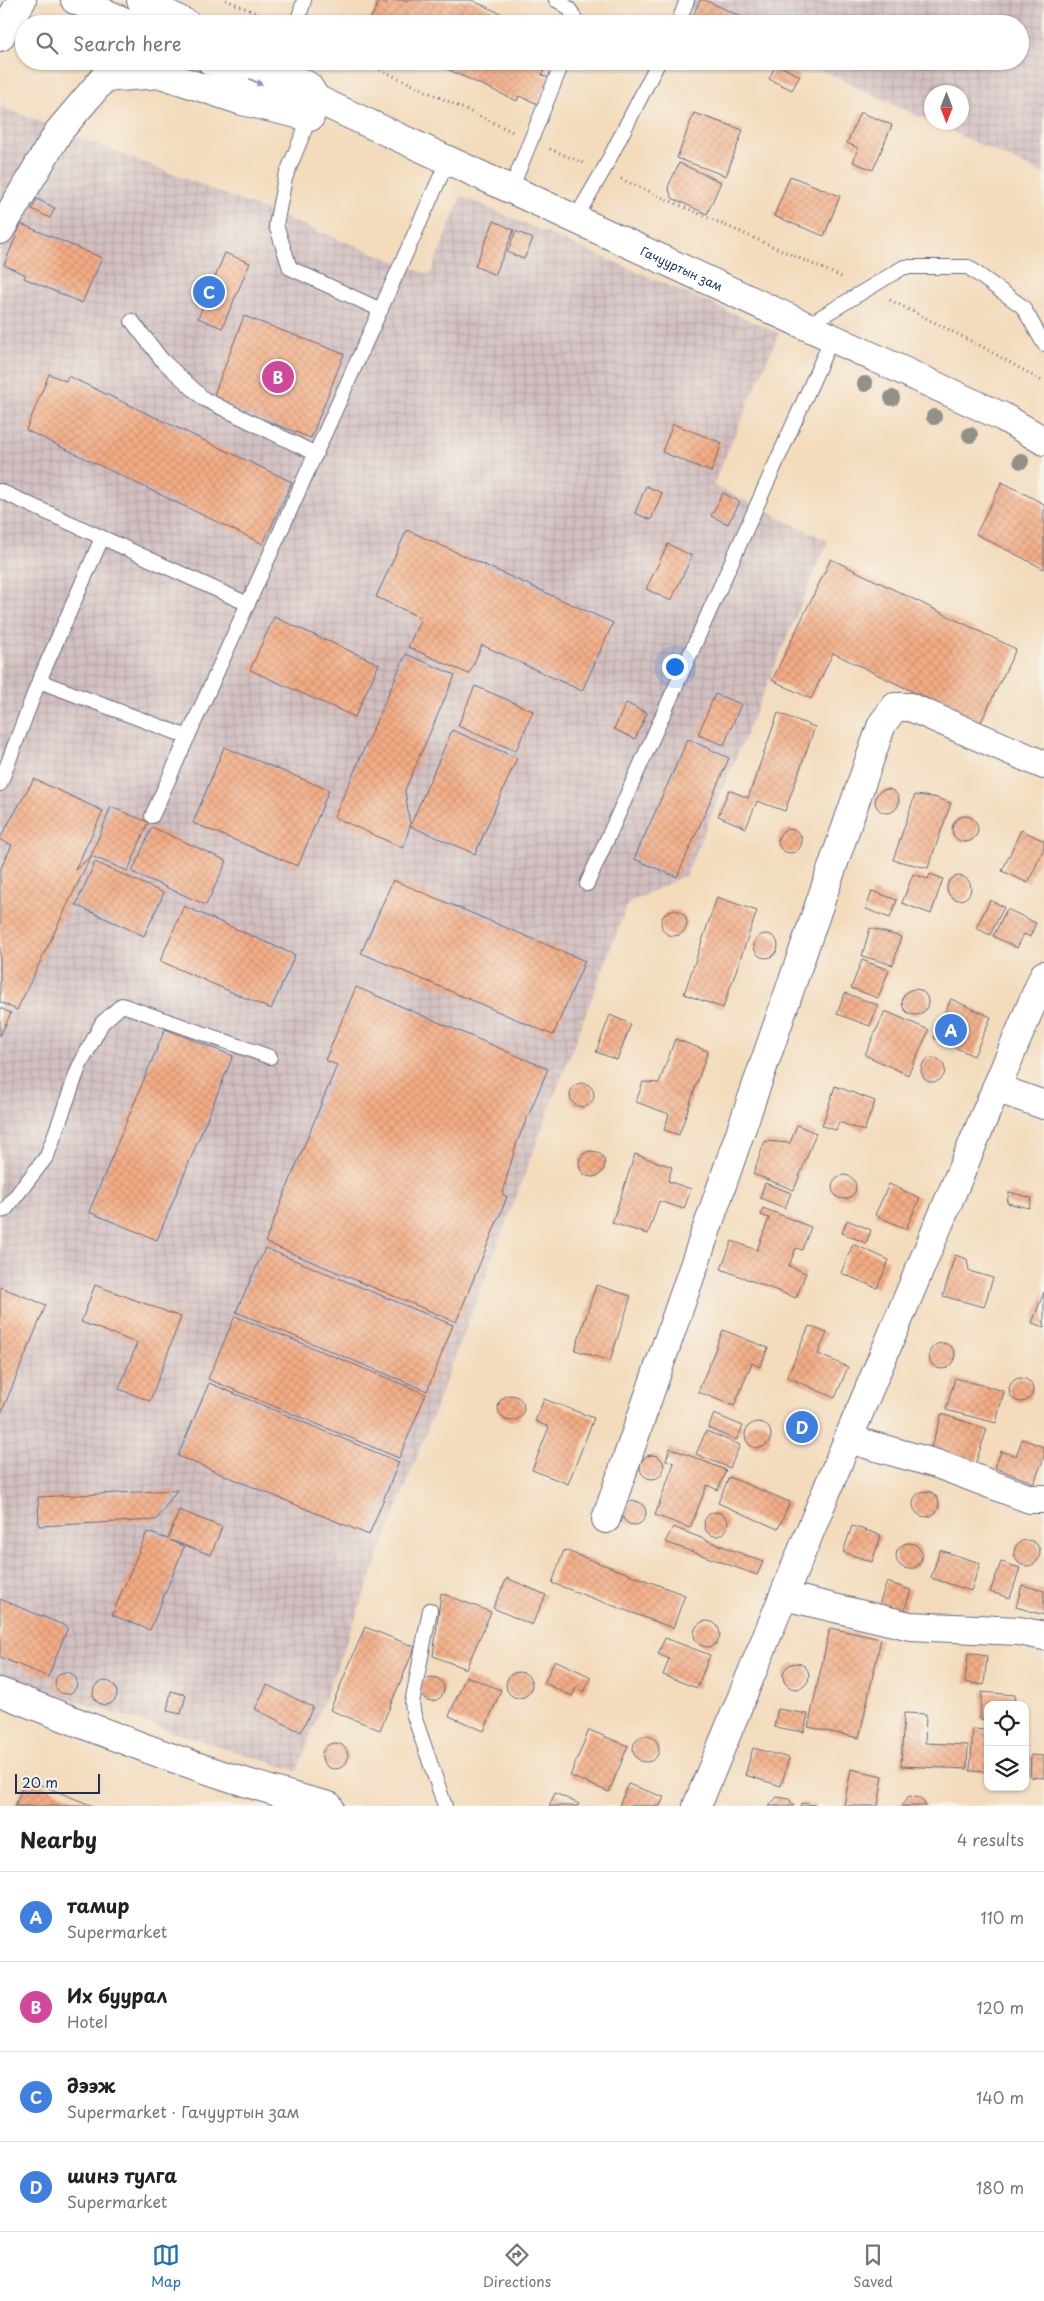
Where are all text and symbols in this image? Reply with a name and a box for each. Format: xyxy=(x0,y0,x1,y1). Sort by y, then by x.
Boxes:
search box xyxy=(15,15,1029,70)
icon: search xyxy=(33,29,61,57)
text: Search here xyxy=(73,29,182,57)
one-way arrow xyxy=(248,77,263,86)
north arrow xyxy=(924,85,969,130)
street label: Гачууртын зам xyxy=(638,242,726,295)
pin: C xyxy=(193,273,225,311)
pin: B xyxy=(262,358,294,396)
your location xyxy=(662,654,688,680)
pin: A xyxy=(935,1011,967,1049)
pin: D xyxy=(786,1408,818,1446)
map controls xyxy=(984,1701,1029,1791)
button: locate xyxy=(984,1701,1029,1746)
button: layers xyxy=(984,1746,1029,1791)
scale bar xyxy=(15,1771,100,1794)
text: 20 m xyxy=(22,1772,58,1793)
text: Nearby xyxy=(20,1823,97,1855)
text: 4 results xyxy=(957,1827,1024,1851)
text: тамир xyxy=(67,1891,129,1919)
text: A xyxy=(30,1905,42,1929)
text: 110 m xyxy=(981,1905,1024,1929)
text: Supermarket xyxy=(67,1919,167,1943)
text: Их буурал xyxy=(67,1981,167,2009)
text: B xyxy=(31,1995,41,2019)
text: 120 m xyxy=(977,1995,1024,2019)
text: Hotel xyxy=(67,2009,108,2033)
text: дээж xyxy=(67,2071,116,2099)
text: C xyxy=(30,2085,42,2109)
text: 140 m xyxy=(976,2085,1024,2109)
text: Supermarket · Гачууртын зам xyxy=(67,2099,300,2123)
text: шинэ тулга xyxy=(67,2161,177,2189)
text: D xyxy=(30,2175,42,2199)
text: 180 m xyxy=(976,2175,1024,2199)
text: Supermarket xyxy=(67,2189,167,2213)
tab: Map xyxy=(151,2241,181,2292)
tab: Directions xyxy=(483,2241,551,2292)
tab: Saved xyxy=(853,2241,893,2292)

